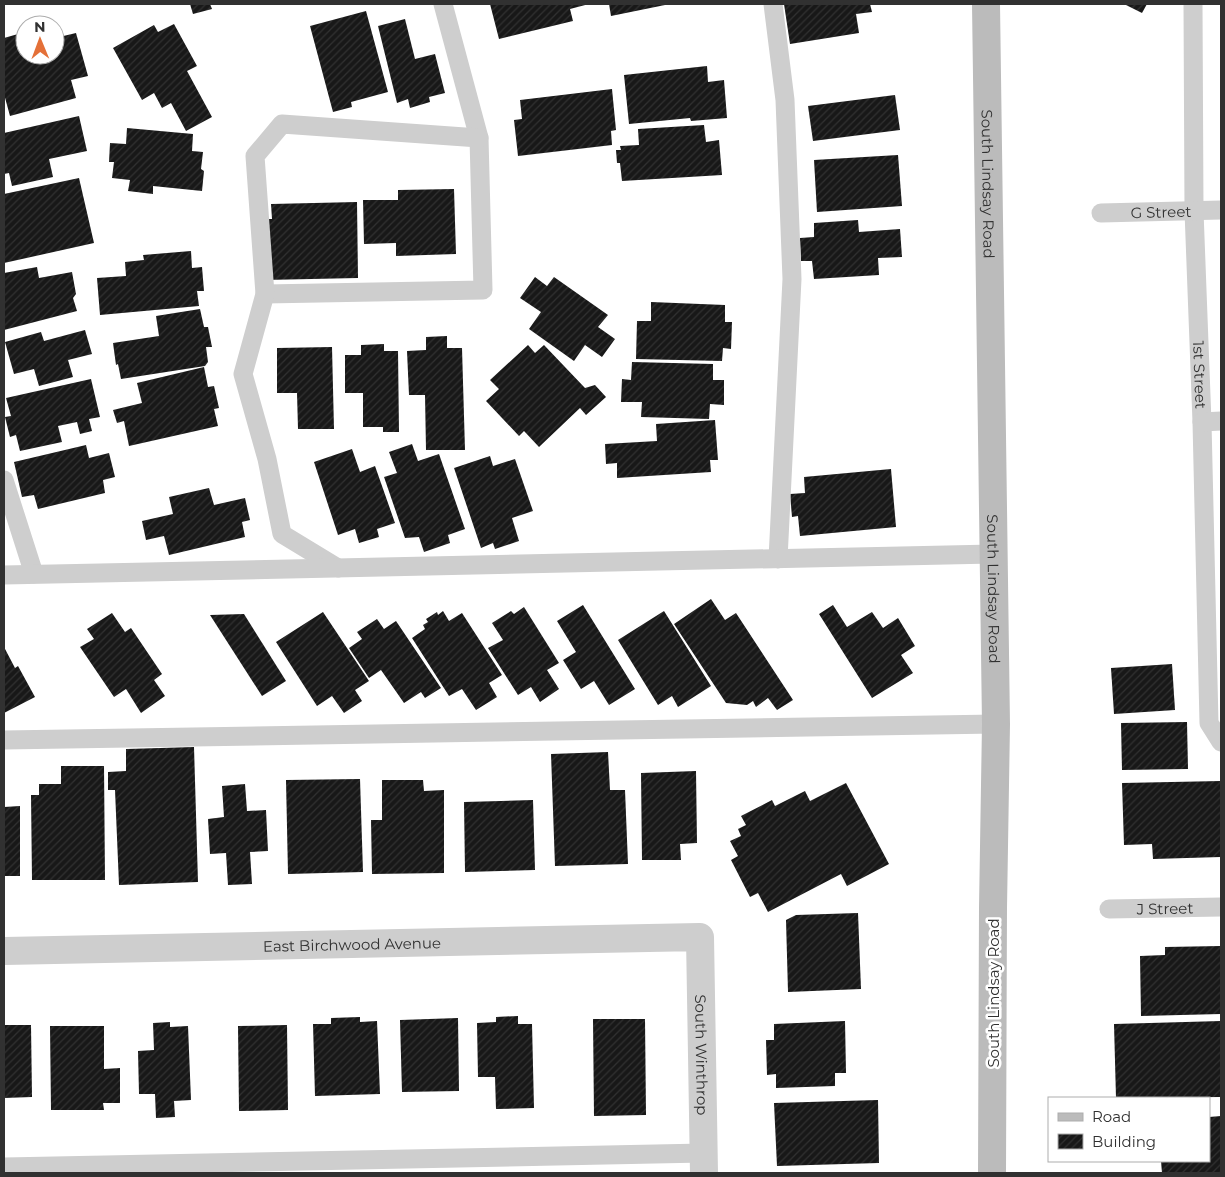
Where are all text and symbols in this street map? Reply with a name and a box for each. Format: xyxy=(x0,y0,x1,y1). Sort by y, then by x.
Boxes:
north arrow xyxy=(15,15,65,65)
text: N xyxy=(34,18,46,36)
street label: South Lindsay Road xyxy=(978,109,999,259)
street label: G Street xyxy=(1130,201,1192,222)
street label: 1st Street xyxy=(1189,340,1211,409)
street label: South Lindsay Road xyxy=(984,514,1005,664)
street label: J Street xyxy=(1135,898,1194,918)
street label: South Lindsay Road xyxy=(984,918,1003,1068)
street label: East Birchwood Avenue xyxy=(263,933,441,955)
street label: South Winthrop xyxy=(691,994,713,1116)
legend xyxy=(1048,1097,1210,1162)
text: Road xyxy=(1092,1107,1131,1126)
text: Building xyxy=(1092,1132,1156,1151)

